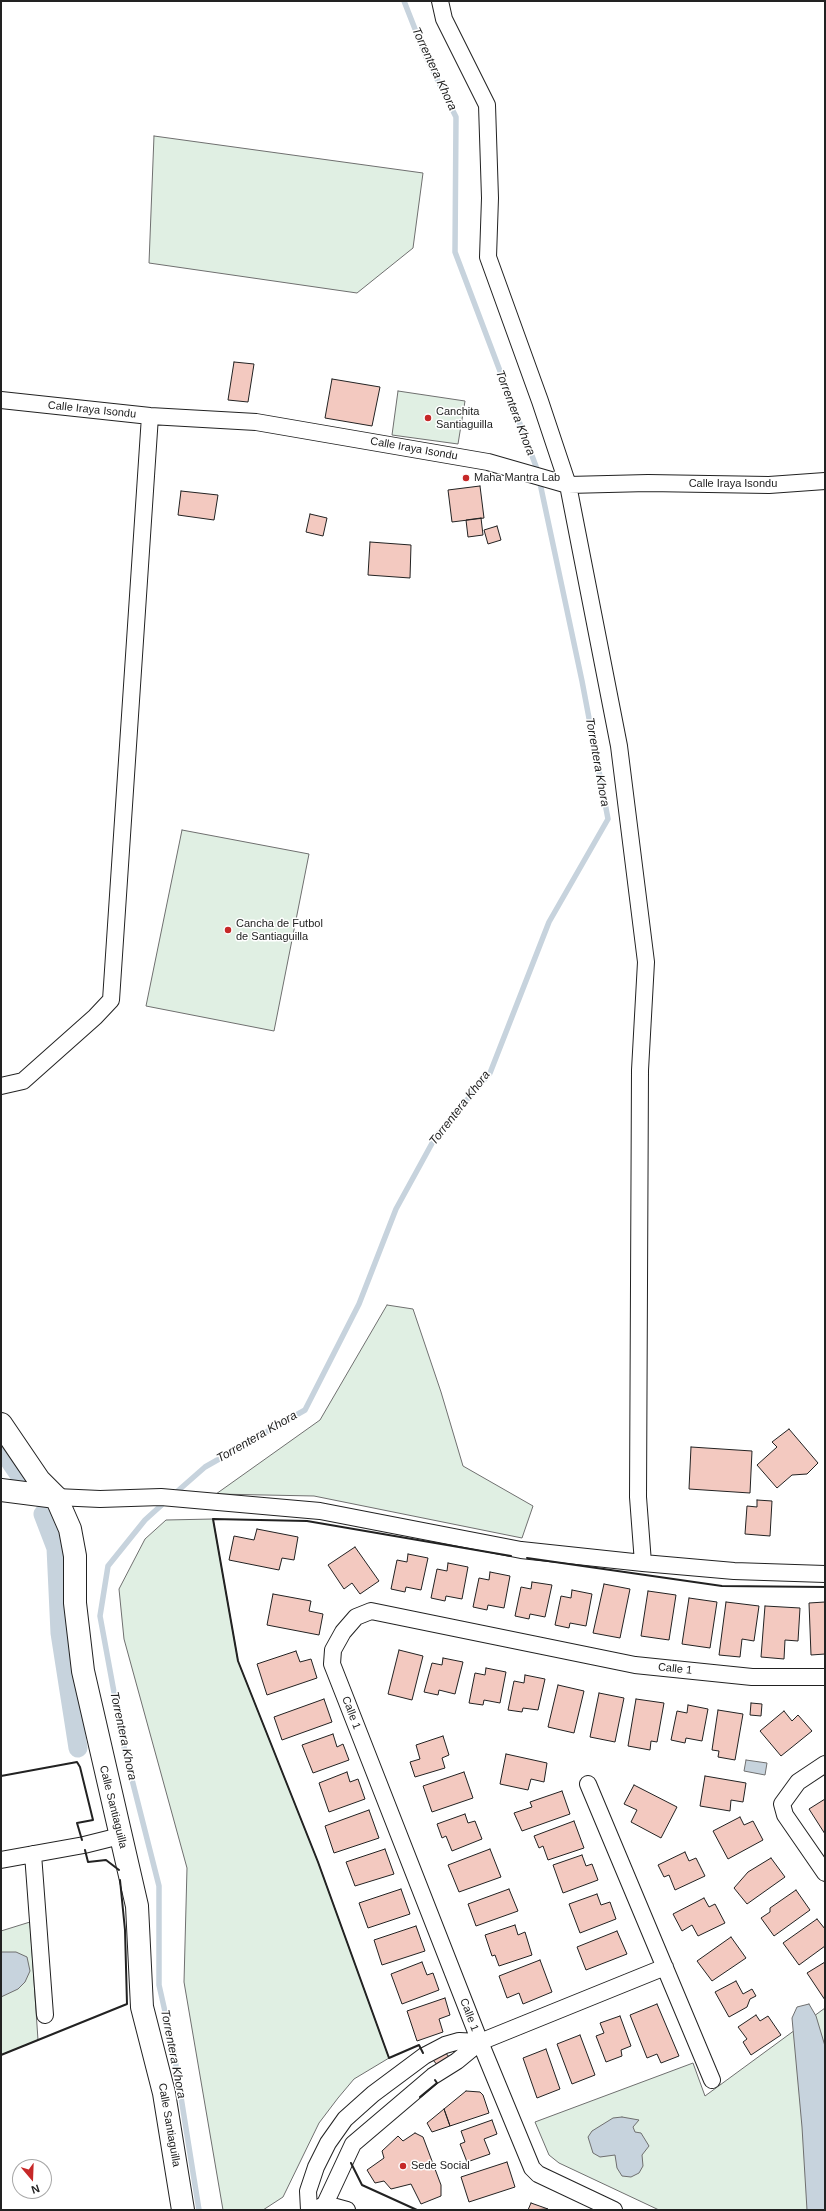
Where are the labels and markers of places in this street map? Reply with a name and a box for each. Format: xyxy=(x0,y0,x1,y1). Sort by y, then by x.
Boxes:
place label: Canchita Santiaguilla xyxy=(436,405,493,431)
marker: Canchita Santiaguilla xyxy=(423,413,433,423)
place label: Maha Mantra Lab xyxy=(474,471,560,485)
marker: Maha Mantra Lab xyxy=(461,473,471,483)
place label: Cancha de Futbol de Santiaguilla xyxy=(236,917,323,943)
marker: Cancha de Futbol de Santiaguilla xyxy=(223,925,233,935)
place label: Sede Social xyxy=(411,2159,470,2173)
marker: Sede Social xyxy=(398,2161,408,2171)

